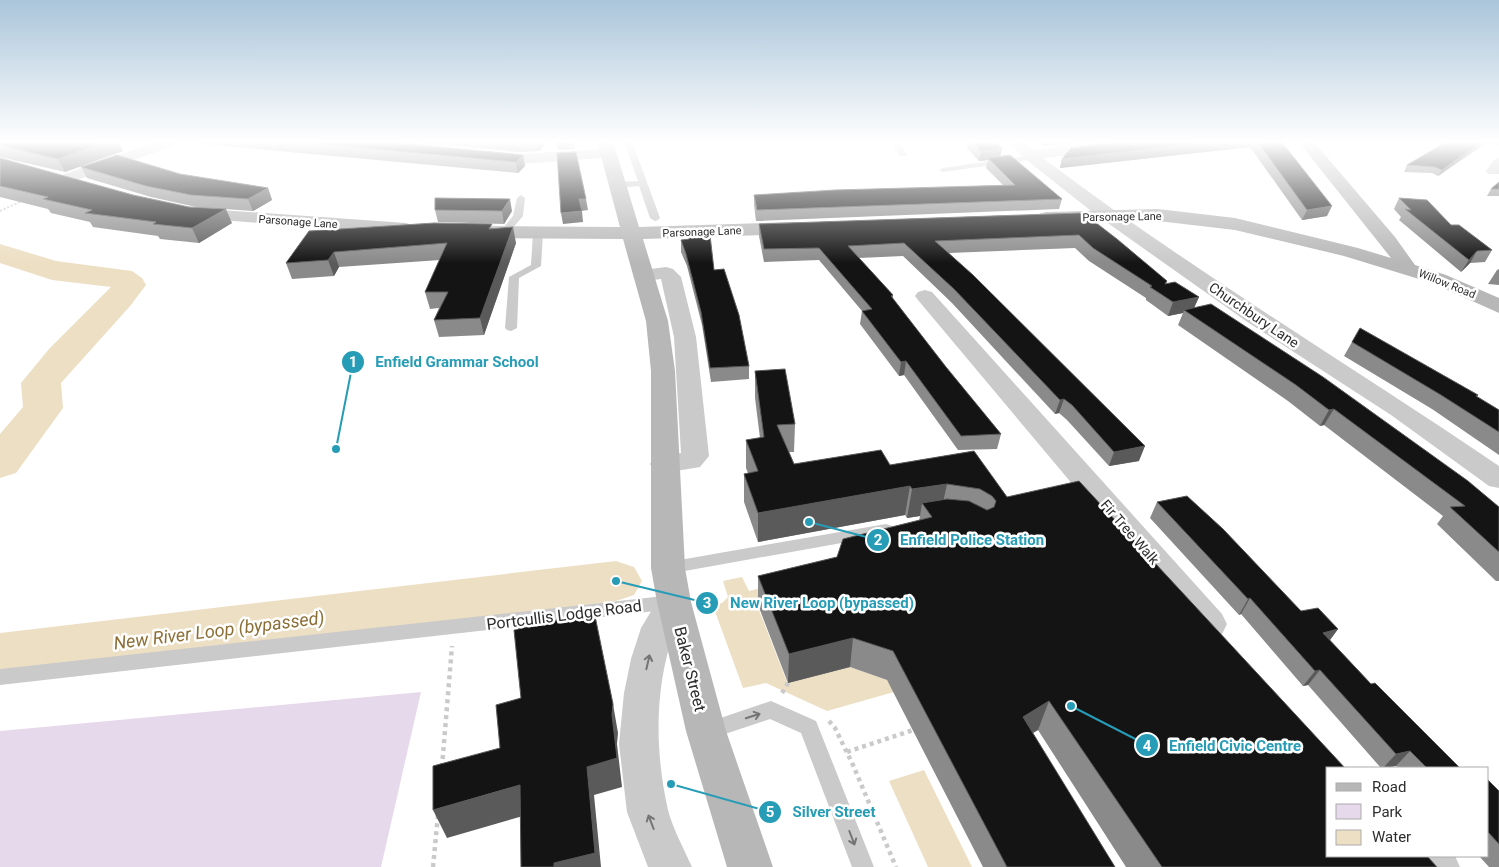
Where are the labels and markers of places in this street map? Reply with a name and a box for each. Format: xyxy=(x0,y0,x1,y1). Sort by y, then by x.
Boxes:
callout: Enfield Grammar School xyxy=(341,347,549,377)
callout: Enfield Police Station xyxy=(865,525,1054,555)
callout: New River Loop (bypassed) xyxy=(695,588,923,618)
callout: Enfield Civic Centre xyxy=(1134,730,1311,760)
callout: Silver Street xyxy=(758,797,886,827)

